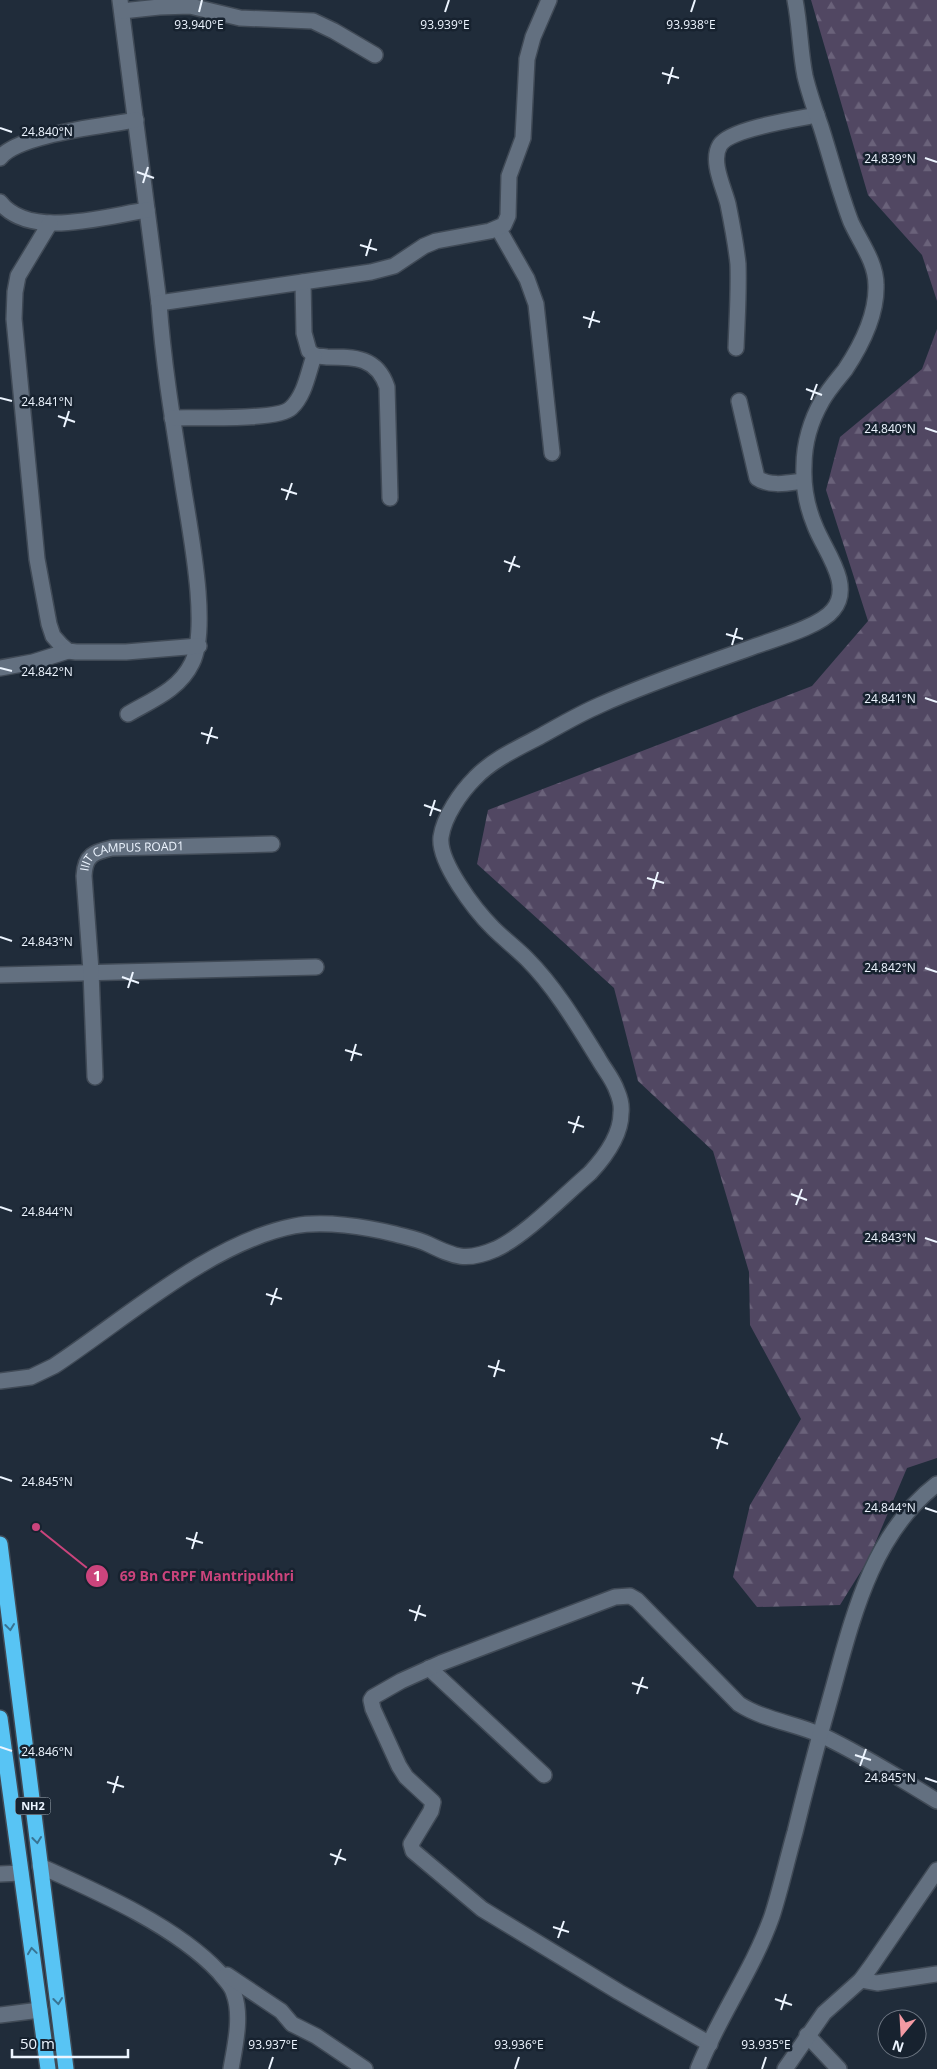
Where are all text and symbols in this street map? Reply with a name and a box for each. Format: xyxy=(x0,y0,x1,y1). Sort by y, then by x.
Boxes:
text: 93.940°E xyxy=(174,16,224,33)
text: 93.939°E xyxy=(420,16,470,33)
text: 93.938°E xyxy=(666,16,716,33)
text: 24.840°N xyxy=(21,123,73,140)
text: 24.839°N xyxy=(864,150,916,167)
text: 24.841°N xyxy=(21,393,73,410)
text: 24.840°N xyxy=(864,420,916,437)
text: 24.842°N xyxy=(21,663,73,680)
text: 24.841°N xyxy=(864,690,916,707)
street label: IIIT CAMPUS ROAD1 xyxy=(76,837,184,872)
text: 24.843°N xyxy=(21,933,73,950)
text: 24.842°N xyxy=(864,959,916,976)
text: 24.844°N xyxy=(21,1203,73,1220)
text: 24.843°N xyxy=(864,1229,916,1246)
text: 24.845°N xyxy=(21,1473,73,1490)
text: 24.844°N xyxy=(864,1499,916,1516)
callout: 69 Bn CRPF Mantripukhri xyxy=(85,1562,304,1591)
text: 1 xyxy=(93,1565,101,1585)
text: 69 Bn CRPF Mantripukhri xyxy=(120,1566,294,1585)
one-way arrow xyxy=(5,1623,15,1631)
text: 24.846°N xyxy=(21,1743,73,1760)
text: 24.845°N xyxy=(864,1769,916,1786)
road number: NH2 xyxy=(15,1798,50,1814)
one-way arrow xyxy=(31,1837,42,1845)
one-way arrow xyxy=(27,1947,37,1956)
one-way arrow xyxy=(52,1998,63,2006)
north arrow xyxy=(877,2009,927,2059)
scale bar xyxy=(12,2026,129,2058)
text: 50 m xyxy=(20,2033,55,2053)
text: 93.937°E xyxy=(248,2036,298,2053)
text: 93.936°E xyxy=(494,2036,544,2053)
text: 93.935°E xyxy=(741,2036,791,2053)
text: N xyxy=(889,2036,906,2058)

